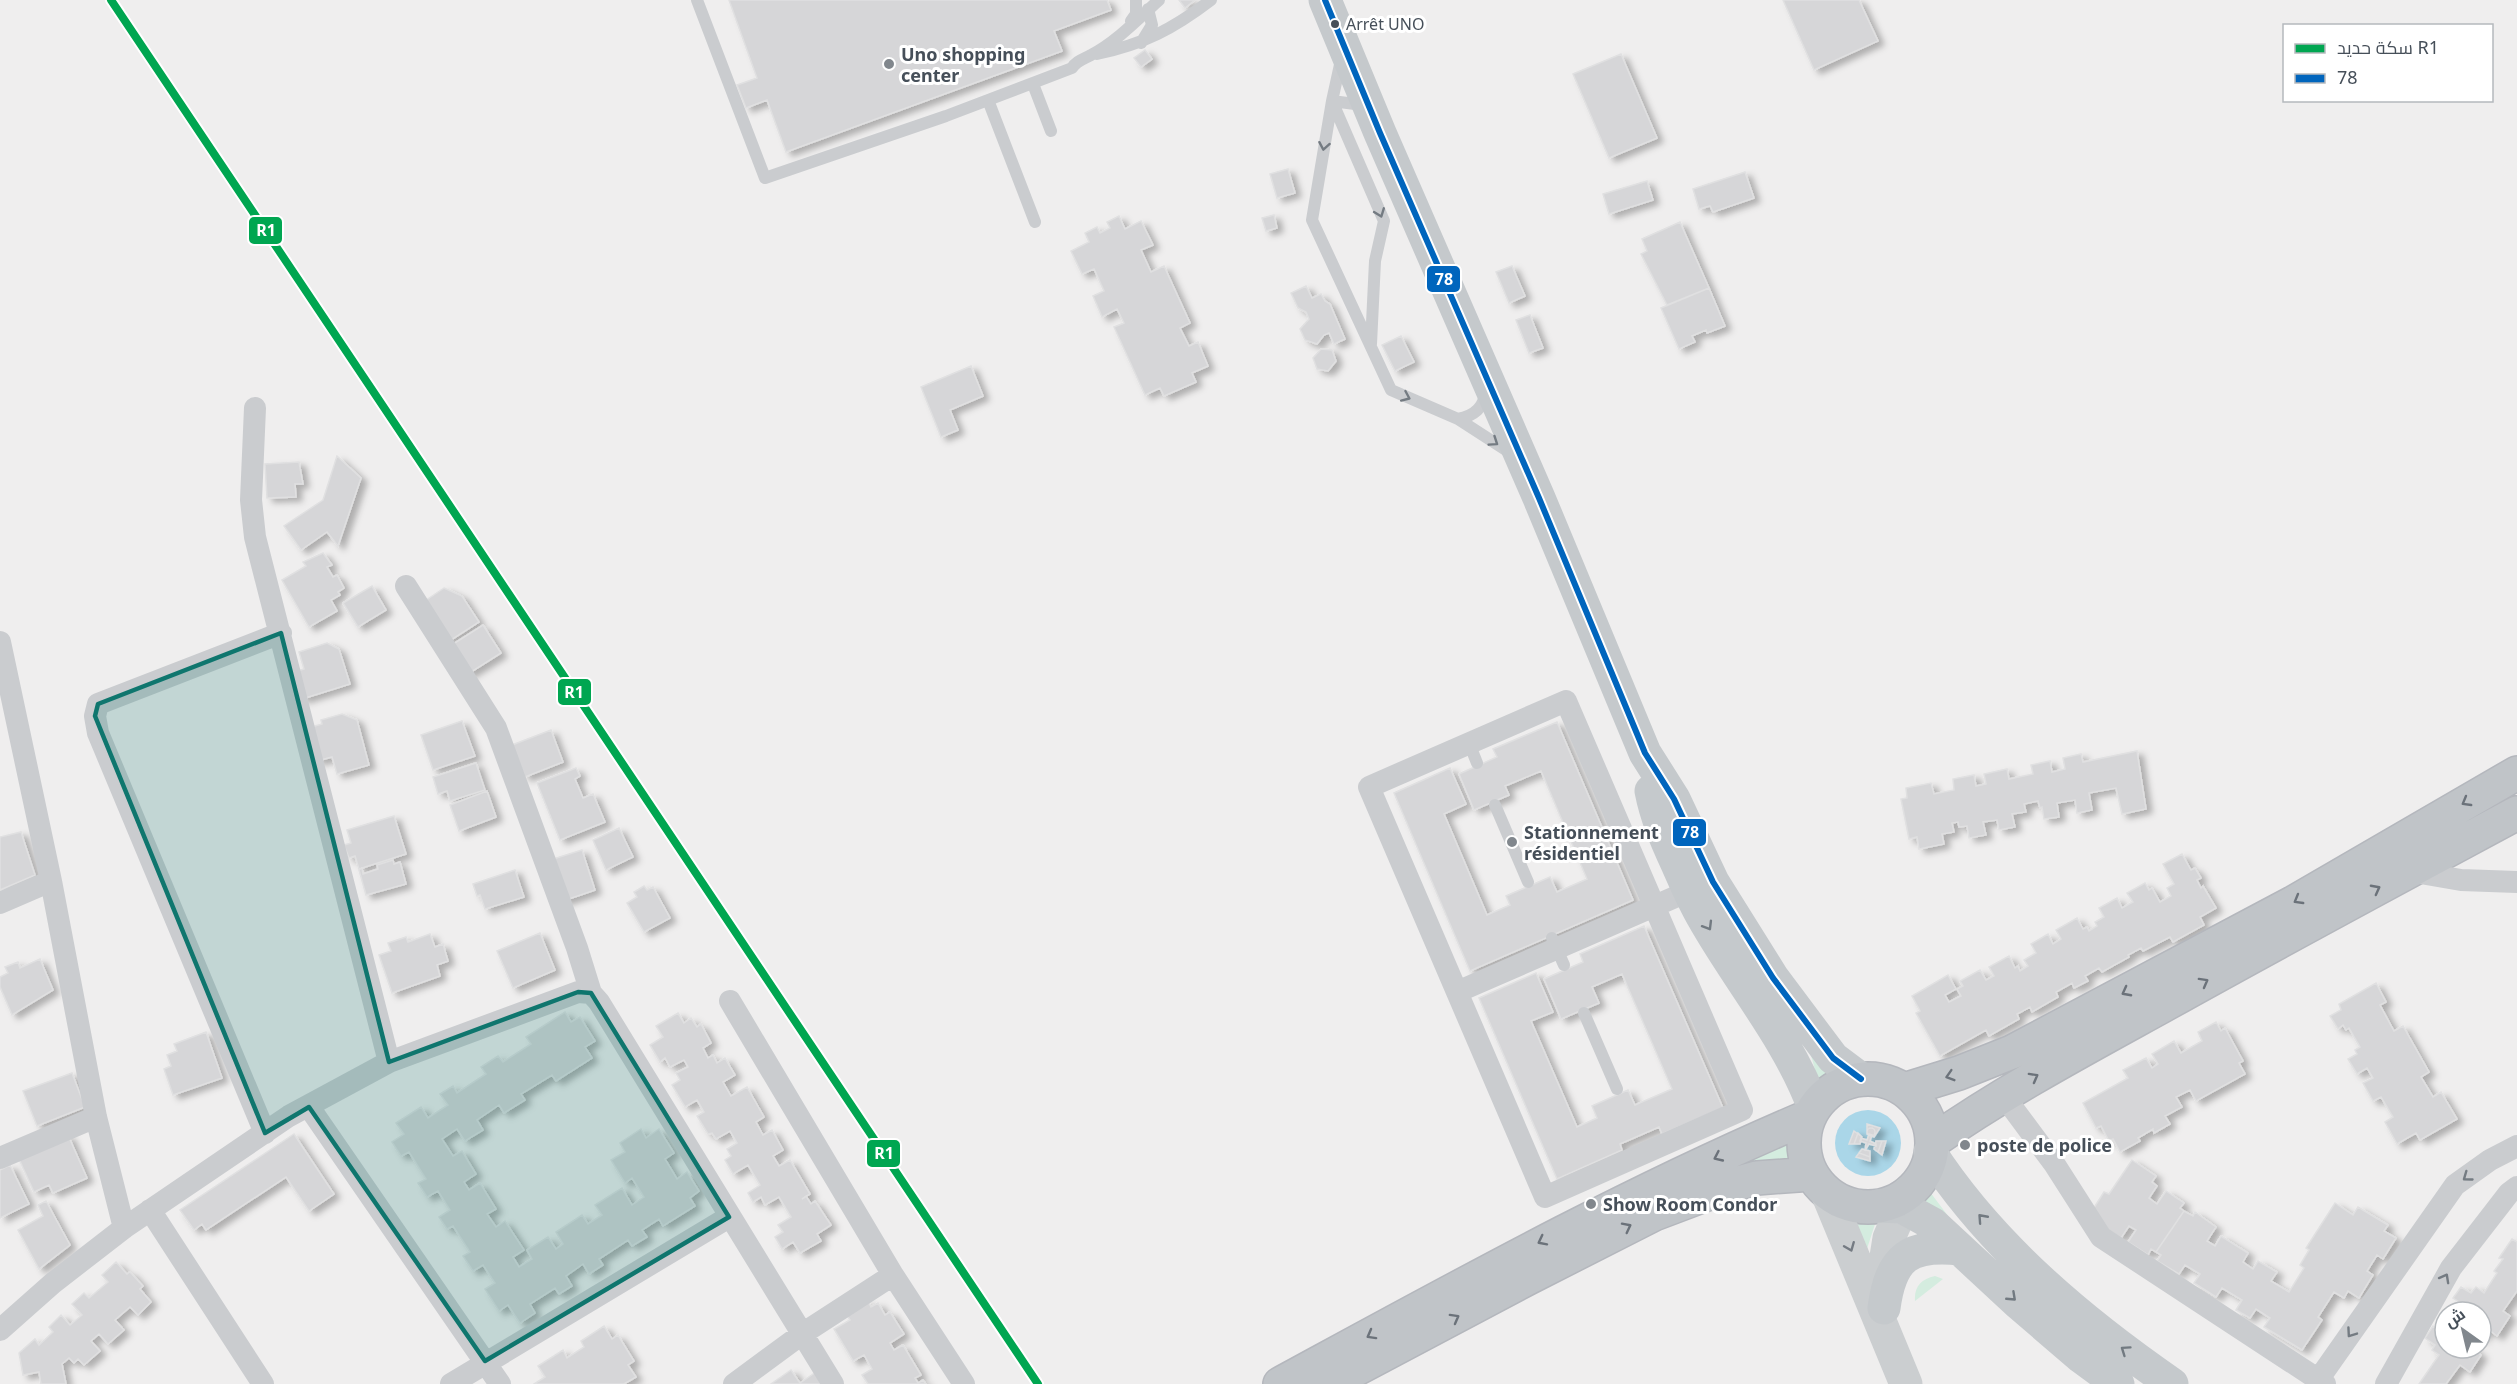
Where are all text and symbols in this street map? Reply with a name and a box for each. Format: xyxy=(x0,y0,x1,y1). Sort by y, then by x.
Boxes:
place label: Arrêt UNO xyxy=(1346,13,1424,35)
marker: Arrêt UNO xyxy=(1329,18,1341,30)
legend xyxy=(2283,24,2493,102)
text: سكة حديد R1 xyxy=(2337,35,2439,59)
place label: Uno shopping center xyxy=(901,42,1025,87)
marker: Uno shopping center xyxy=(882,57,896,71)
text: 78 xyxy=(2337,65,2358,89)
one-way arrow xyxy=(1319,141,1331,151)
one-way arrow xyxy=(1373,206,1385,217)
line badge: R1 xyxy=(248,216,283,245)
text: R1 xyxy=(256,219,276,241)
line badge: 78 xyxy=(1426,265,1461,293)
text: 78 xyxy=(1435,268,1453,290)
one-way arrow xyxy=(1400,389,1411,401)
one-way arrow xyxy=(1488,435,1499,446)
line badge: R1 xyxy=(557,678,592,706)
text: R1 xyxy=(564,681,584,703)
one-way arrow xyxy=(2462,795,2472,806)
line badge: 78 xyxy=(1672,818,1707,847)
place label: Stationnement résidentiel xyxy=(1524,820,1659,865)
text: 78 xyxy=(1681,821,1699,843)
marker: Stationnement résidentiel xyxy=(1505,835,1519,849)
one-way arrow xyxy=(2369,885,2380,896)
one-way arrow xyxy=(2294,893,2304,904)
one-way arrow xyxy=(1700,919,1711,930)
one-way arrow xyxy=(2198,978,2209,989)
one-way arrow xyxy=(2121,984,2132,996)
one-way arrow xyxy=(1945,1069,1956,1081)
one-way arrow xyxy=(2028,1073,2038,1084)
place label: poste de police xyxy=(1977,1133,2112,1157)
marker: poste de police xyxy=(1958,1138,1972,1152)
line badge: R1 xyxy=(866,1139,901,1168)
text: R1 xyxy=(874,1142,894,1164)
one-way arrow xyxy=(1713,1149,1724,1161)
one-way arrow xyxy=(2463,1170,2474,1181)
place label: Show Room Condor xyxy=(1603,1192,1777,1216)
marker: Show Room Condor xyxy=(1584,1197,1598,1211)
one-way arrow xyxy=(1978,1214,1989,1225)
one-way arrow xyxy=(1621,1223,1632,1235)
one-way arrow xyxy=(1538,1234,1549,1246)
one-way arrow xyxy=(1843,1240,1855,1251)
one-way arrow xyxy=(2438,1274,2450,1284)
one-way arrow xyxy=(2005,1290,2016,1301)
north arrow xyxy=(2433,1300,2493,1360)
text: ش xyxy=(2440,1303,2469,1332)
one-way arrow xyxy=(1448,1314,1459,1325)
one-way arrow xyxy=(2347,1326,2358,1337)
one-way arrow xyxy=(1367,1328,1377,1339)
one-way arrow xyxy=(2120,1346,2131,1357)

